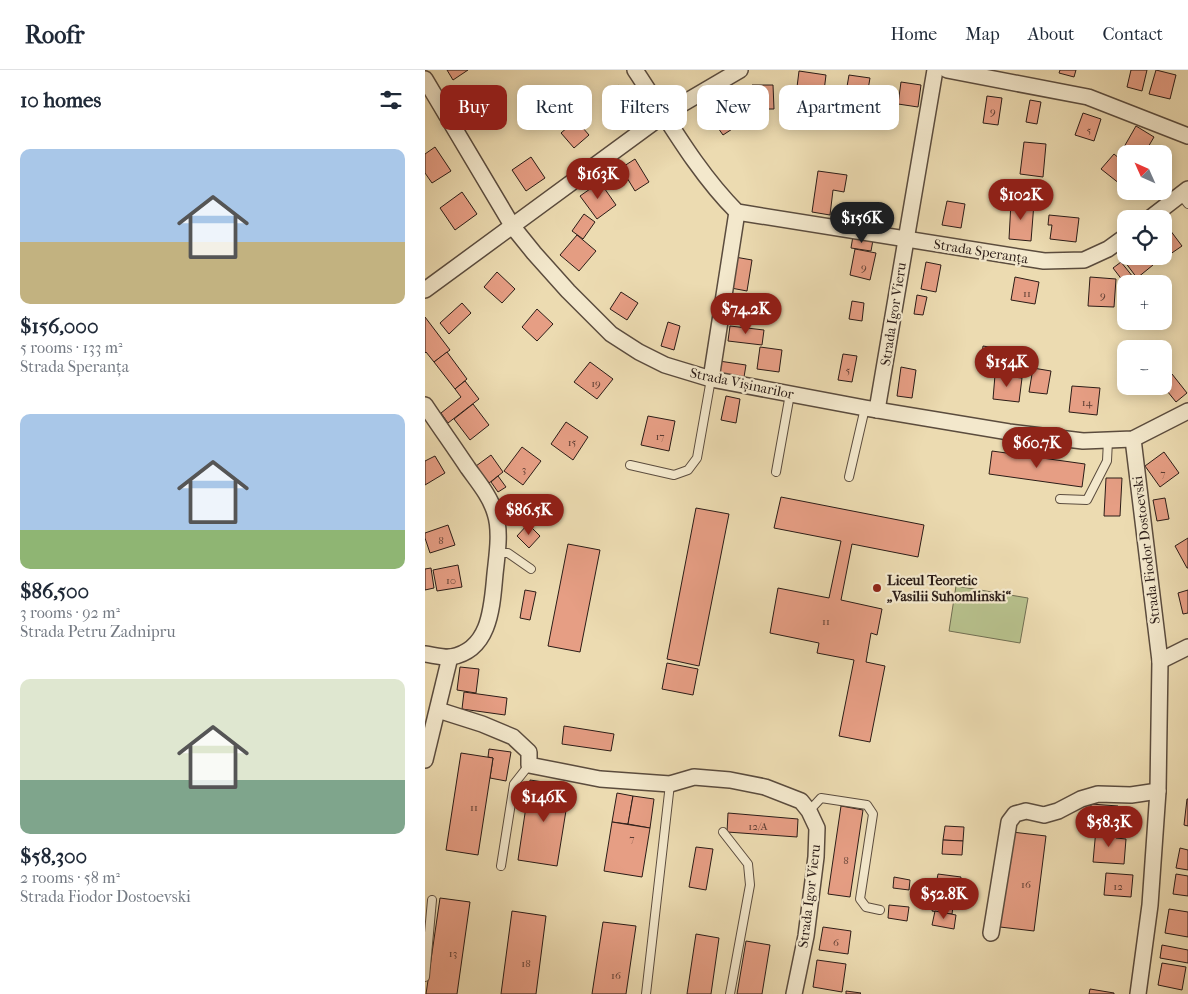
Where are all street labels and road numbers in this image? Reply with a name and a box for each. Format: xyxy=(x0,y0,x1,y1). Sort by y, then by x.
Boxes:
street label: Strada Speranța xyxy=(932,236,1030,267)
street label: Strada Igor Vieru xyxy=(877,261,910,367)
street label: Strada Vișinarilor xyxy=(688,364,795,403)
street label: Strada Fiodor Dostoevski xyxy=(1129,475,1164,625)
street label: Strada Igor Vieru xyxy=(795,843,824,949)

